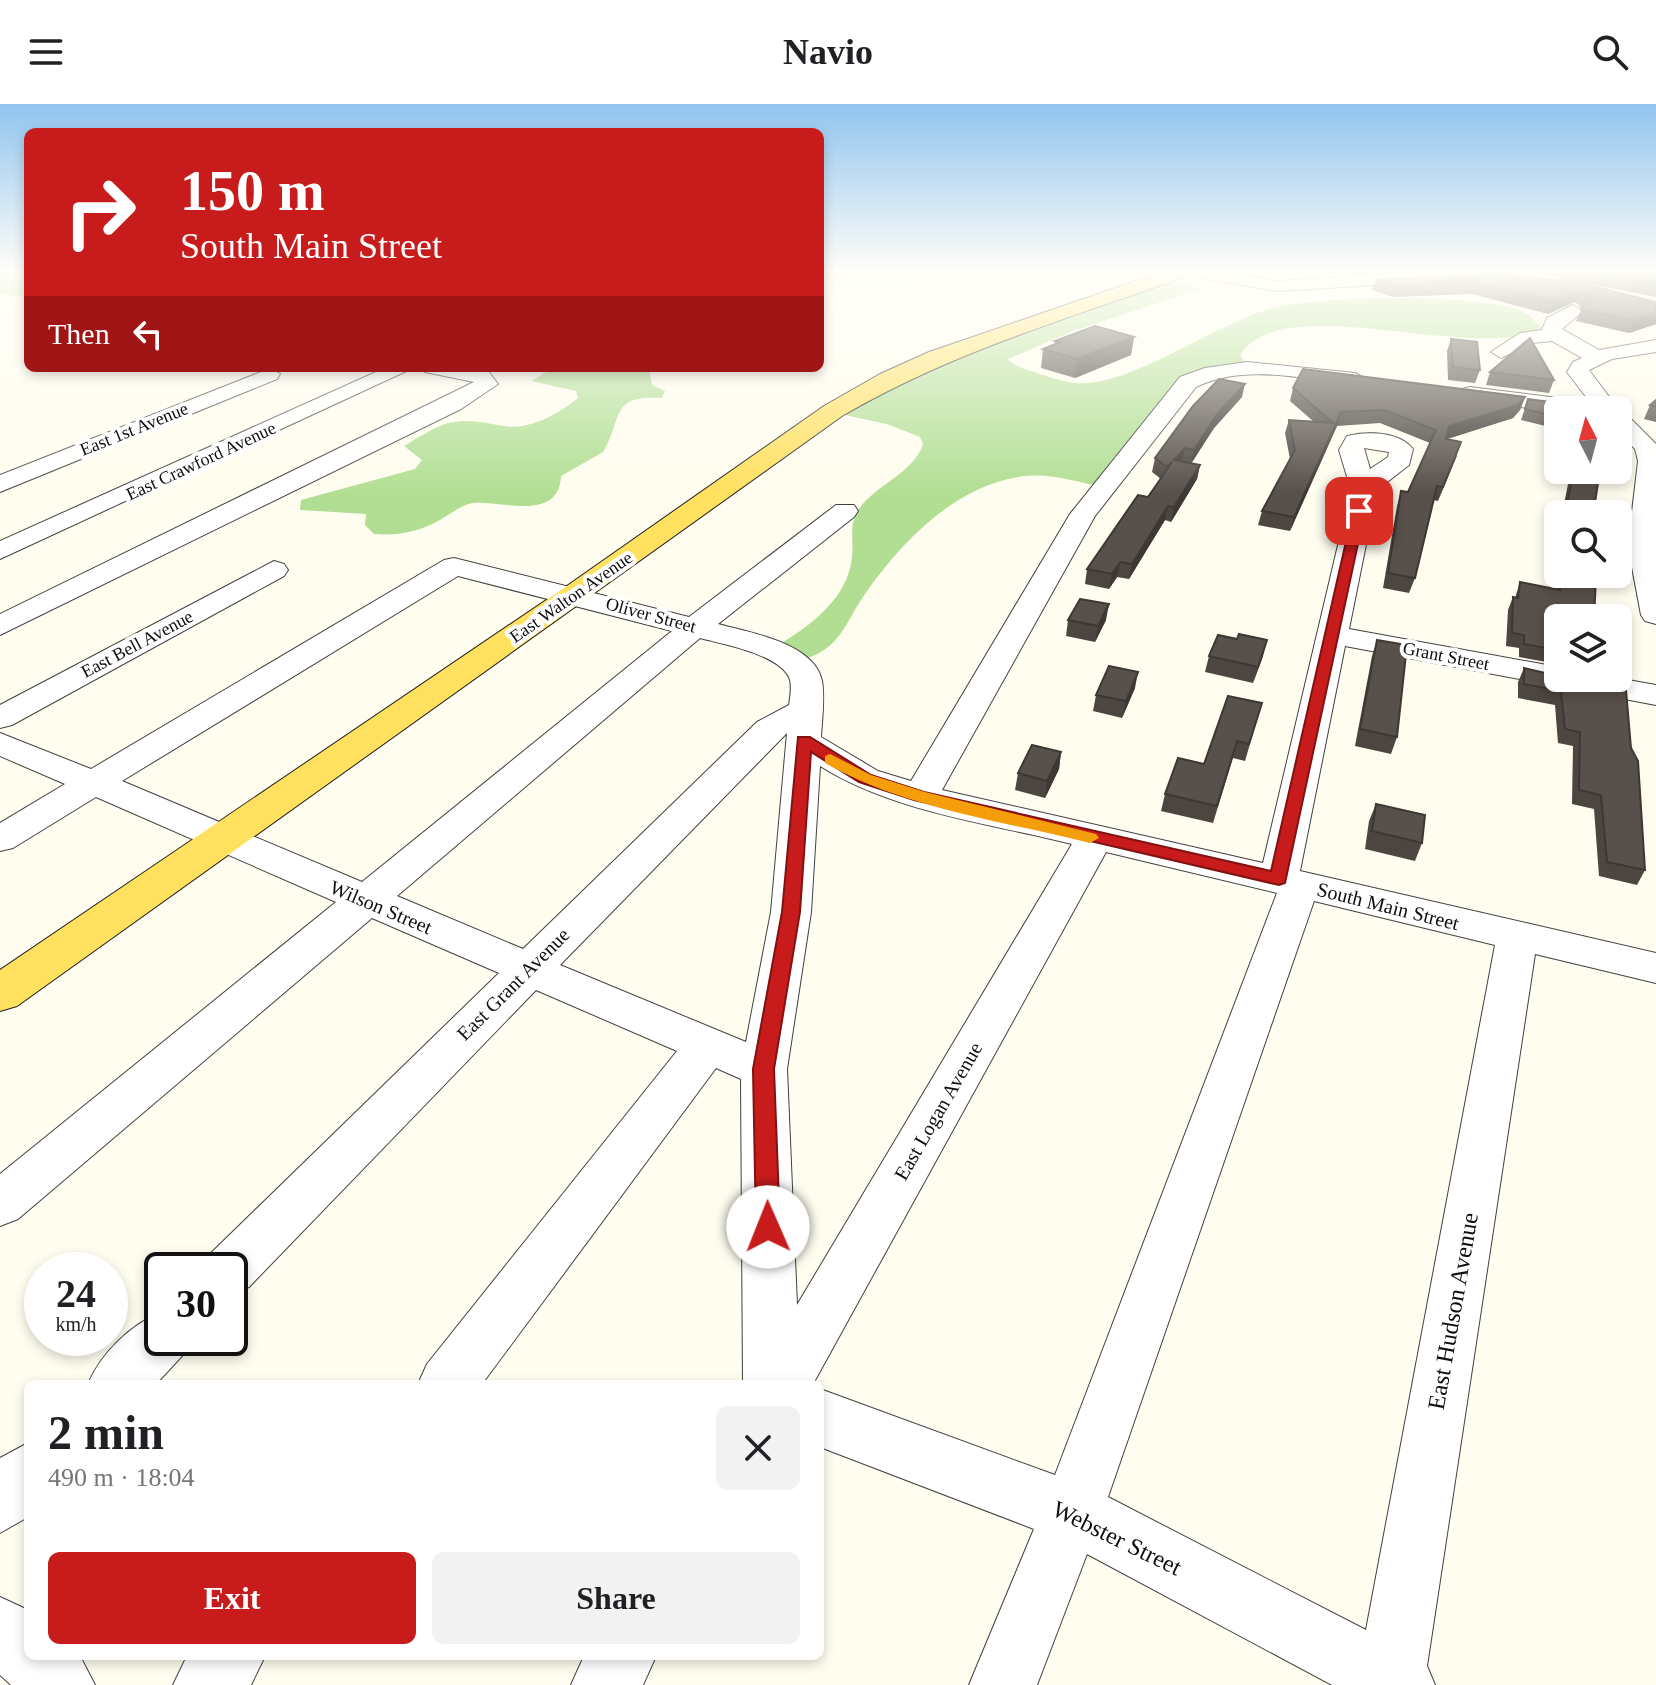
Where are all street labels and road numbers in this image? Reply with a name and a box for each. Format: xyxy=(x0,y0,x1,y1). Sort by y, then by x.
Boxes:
street label: East 1st Avenue xyxy=(77,398,191,460)
street label: East Crawford Avenue xyxy=(123,418,279,504)
street label: East Walton Avenue xyxy=(506,547,636,647)
street label: Oliver Street xyxy=(604,593,698,637)
street label: East Bell Avenue xyxy=(78,606,196,682)
street label: Grant Street xyxy=(1401,638,1491,674)
street label: Wilson Street xyxy=(327,876,436,939)
street label: South Main Street xyxy=(1315,878,1462,934)
street label: East Grant Avenue xyxy=(452,923,574,1045)
street label: East Logan Avenue xyxy=(890,1038,987,1184)
street label: East Hudson Avenue xyxy=(1423,1210,1483,1412)
street label: Webster Street xyxy=(1048,1496,1186,1581)

